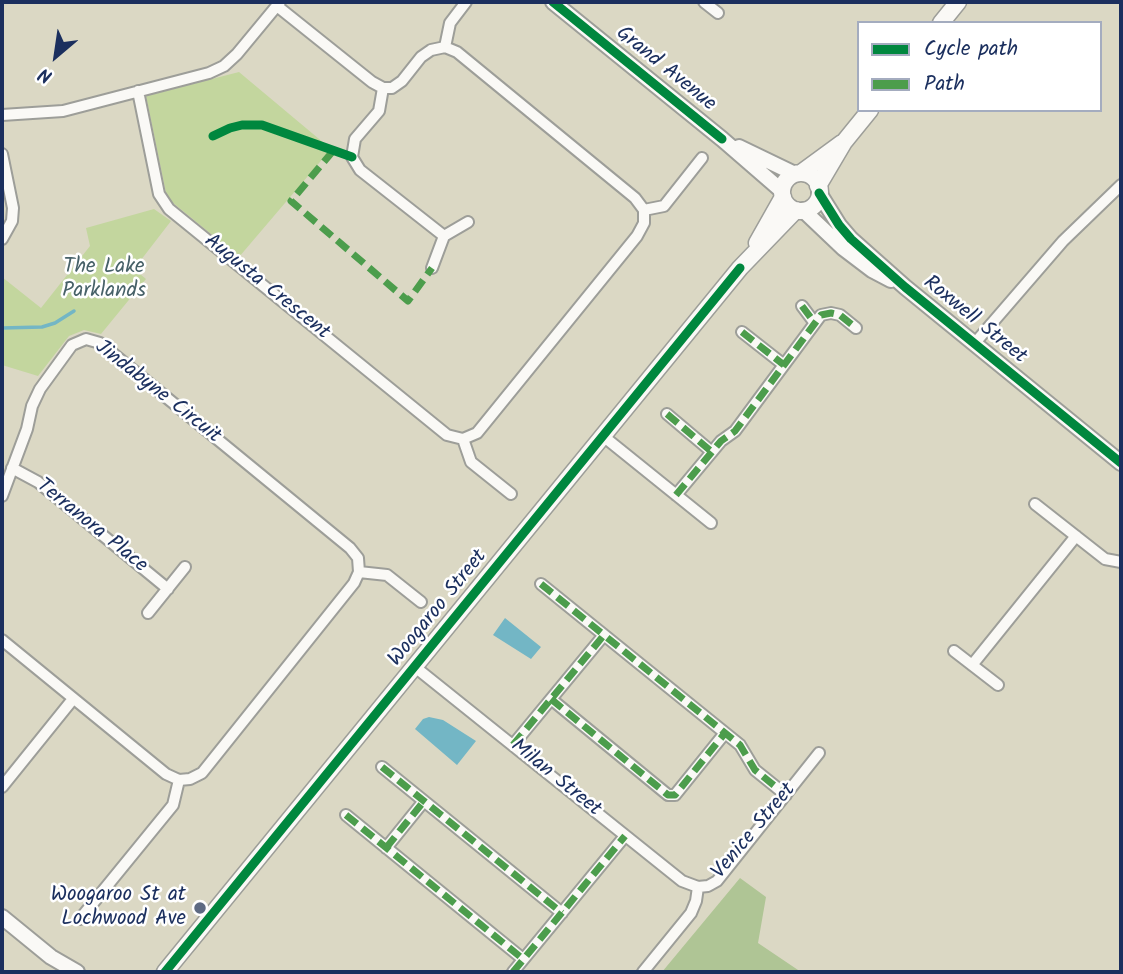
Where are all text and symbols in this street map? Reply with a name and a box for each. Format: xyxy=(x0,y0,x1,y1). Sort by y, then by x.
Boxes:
north arrow xyxy=(21,21,91,91)
legend xyxy=(857,21,1102,112)
street label: Grand Avenue xyxy=(610,22,720,118)
text: Cycle path xyxy=(924,33,1018,66)
text: N xyxy=(33,58,58,90)
text: Path xyxy=(924,68,965,101)
street label: Augusta Crescent xyxy=(198,230,334,346)
park label: The Lake Parklands xyxy=(62,255,146,305)
street label: Roxwell Street xyxy=(917,271,1031,371)
street label: Jindabyne Circuit xyxy=(89,336,225,450)
street label: Terranora Place xyxy=(30,475,152,579)
street label: Woogaroo Street xyxy=(384,546,494,672)
street label: Milan Street xyxy=(505,735,605,823)
street label: Venice Street xyxy=(708,779,802,885)
place label: Woogaroo St at Lochwood Ave xyxy=(51,883,186,933)
marker: Woogaroo St at Lochwood Ave xyxy=(192,900,208,916)

